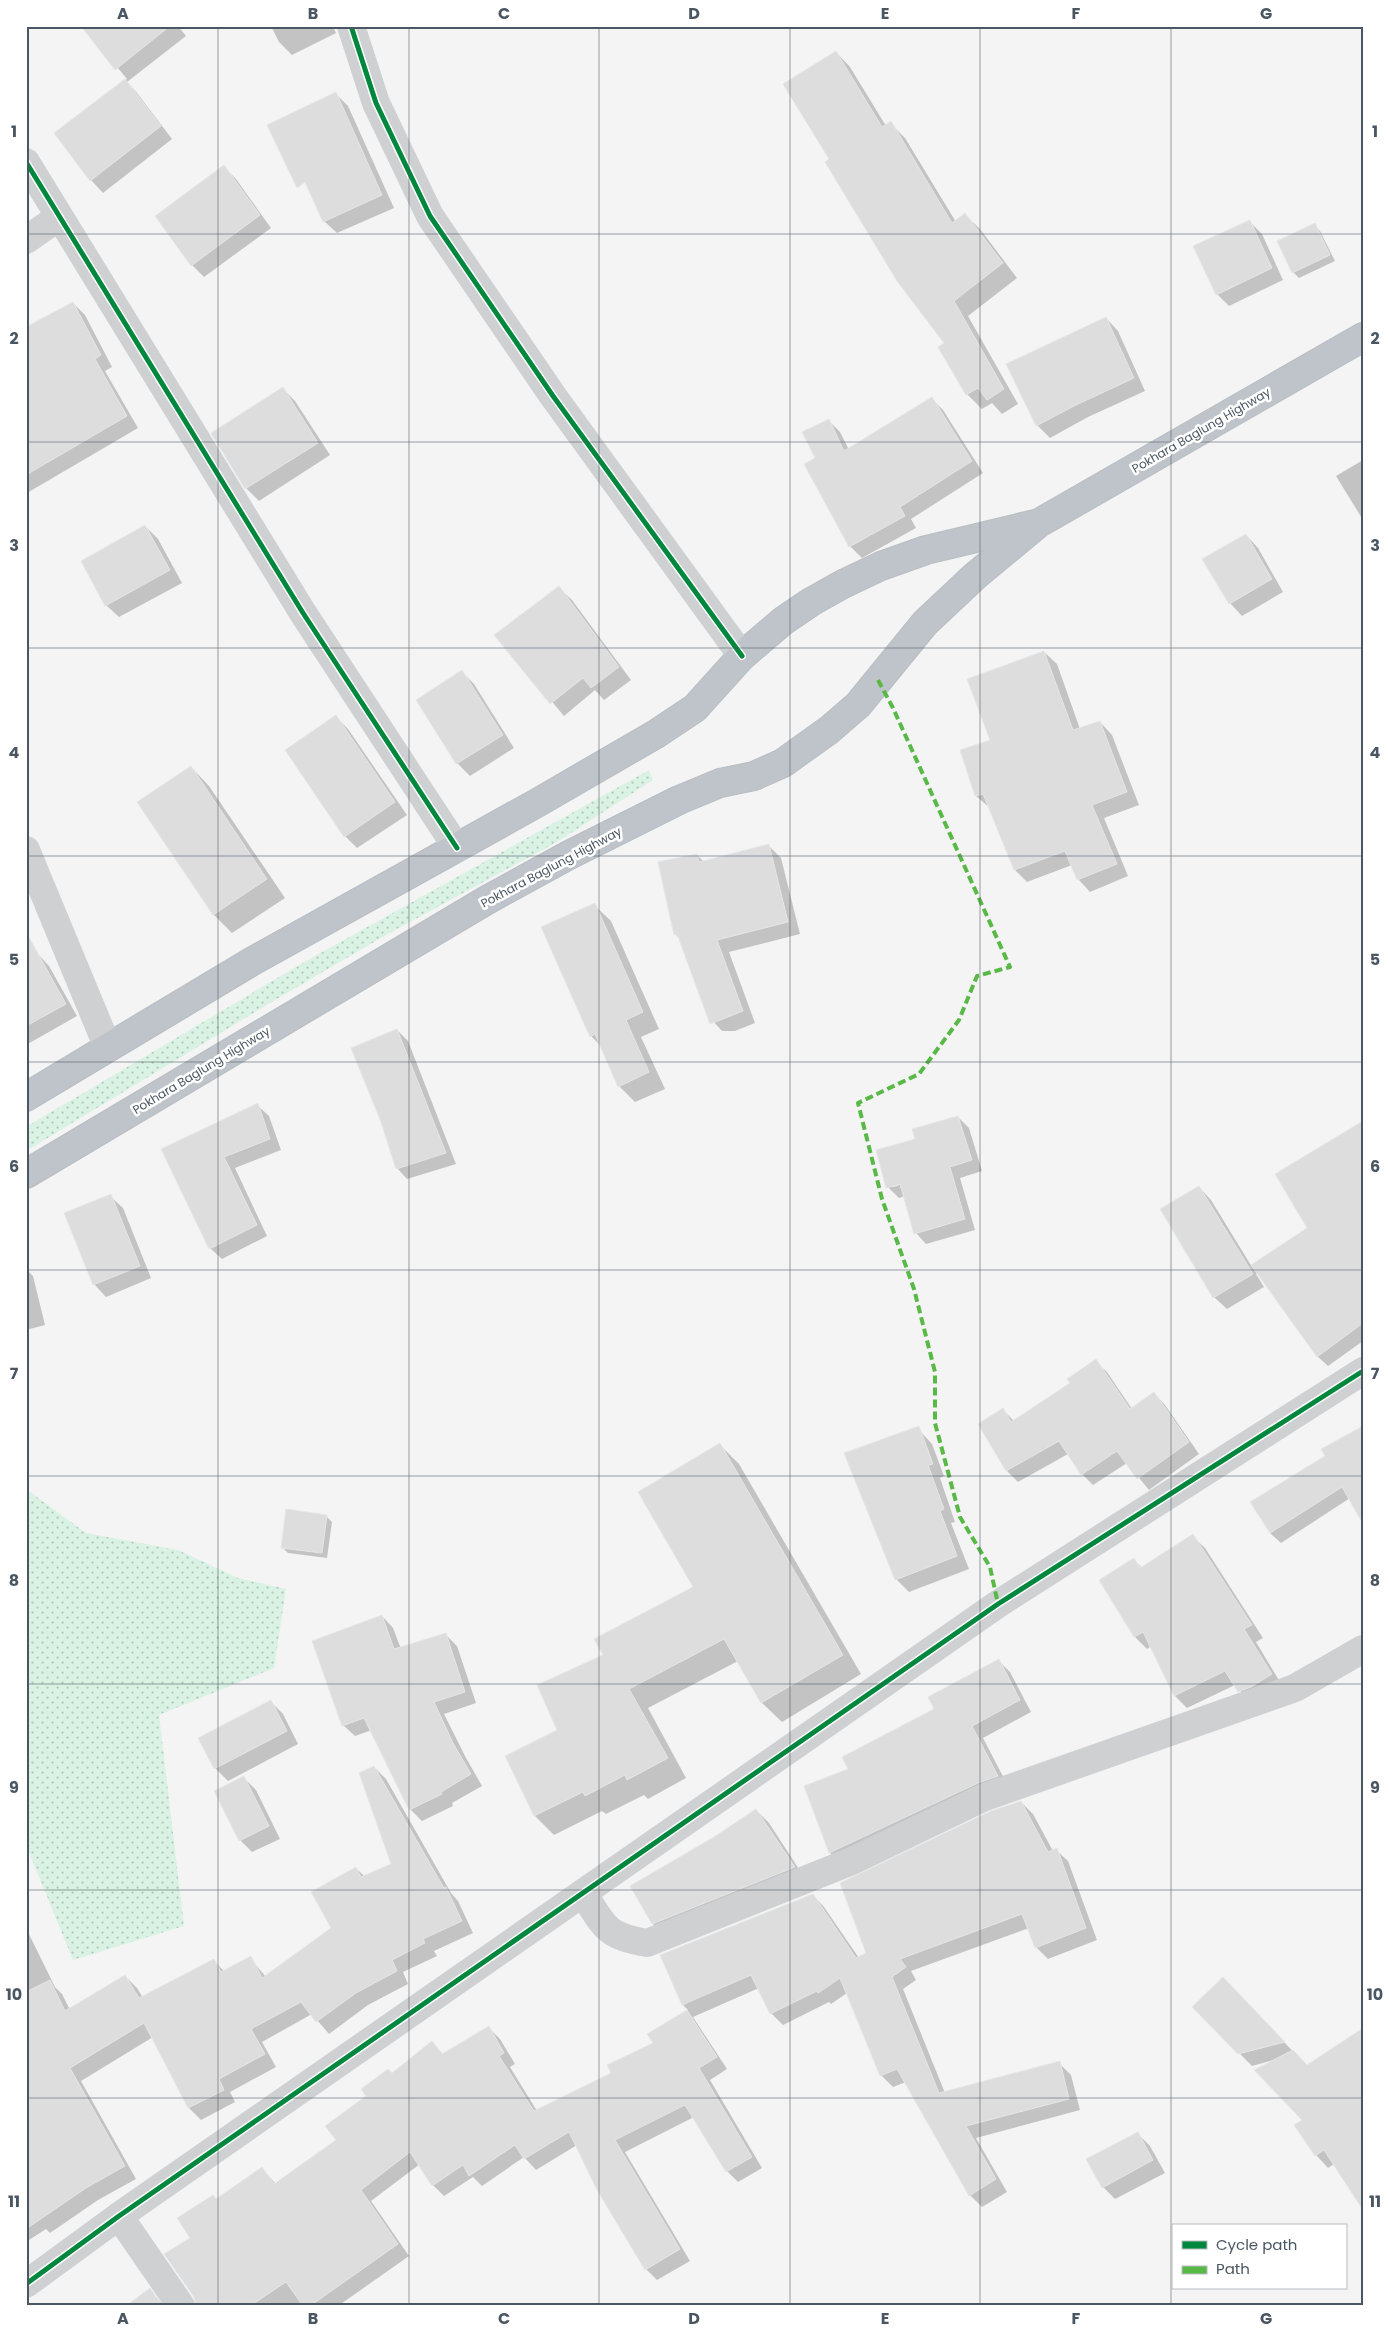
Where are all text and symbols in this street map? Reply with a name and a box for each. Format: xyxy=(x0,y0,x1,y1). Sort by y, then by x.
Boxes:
text: A xyxy=(117,2,129,25)
text: B xyxy=(308,2,318,25)
text: C xyxy=(498,2,510,25)
text: D xyxy=(688,2,700,25)
text: E xyxy=(881,2,889,25)
text: F xyxy=(1072,2,1081,25)
text: G xyxy=(1260,2,1272,25)
text: 1 xyxy=(11,120,17,143)
text: 1 xyxy=(1372,120,1378,143)
text: 2 xyxy=(9,327,19,350)
text: 2 xyxy=(1370,327,1380,350)
street label: Pokhara Baglung Highway xyxy=(1129,383,1274,477)
text: 3 xyxy=(9,534,19,557)
text: 3 xyxy=(1370,534,1380,557)
text: 4 xyxy=(9,741,20,764)
text: 4 xyxy=(1370,741,1381,764)
street label: Pokhara Baglung Highway xyxy=(478,822,625,911)
text: 5 xyxy=(9,948,19,971)
text: 5 xyxy=(1370,948,1380,971)
street label: Pokhara Baglung Highway xyxy=(129,1022,273,1118)
text: 6 xyxy=(9,1155,19,1178)
text: 6 xyxy=(1370,1155,1380,1178)
text: 7 xyxy=(10,1362,19,1385)
text: 7 xyxy=(1371,1362,1380,1385)
text: 8 xyxy=(9,1569,19,1592)
text: 8 xyxy=(1370,1569,1380,1592)
text: 9 xyxy=(9,1776,19,1799)
text: 9 xyxy=(1370,1776,1380,1799)
text: 10 xyxy=(6,1983,22,2006)
text: 10 xyxy=(1367,1983,1383,2006)
text: 11 xyxy=(8,2190,20,2213)
text: 11 xyxy=(1369,2190,1381,2213)
legend xyxy=(1172,2224,1346,2290)
text: Cycle path xyxy=(1216,2234,1297,2255)
text: Path xyxy=(1216,2258,1250,2279)
text: A xyxy=(117,2307,129,2330)
text: B xyxy=(308,2307,318,2330)
text: C xyxy=(498,2307,510,2330)
text: D xyxy=(688,2307,700,2330)
text: E xyxy=(881,2307,889,2330)
text: F xyxy=(1072,2307,1081,2330)
text: G xyxy=(1260,2307,1272,2330)

